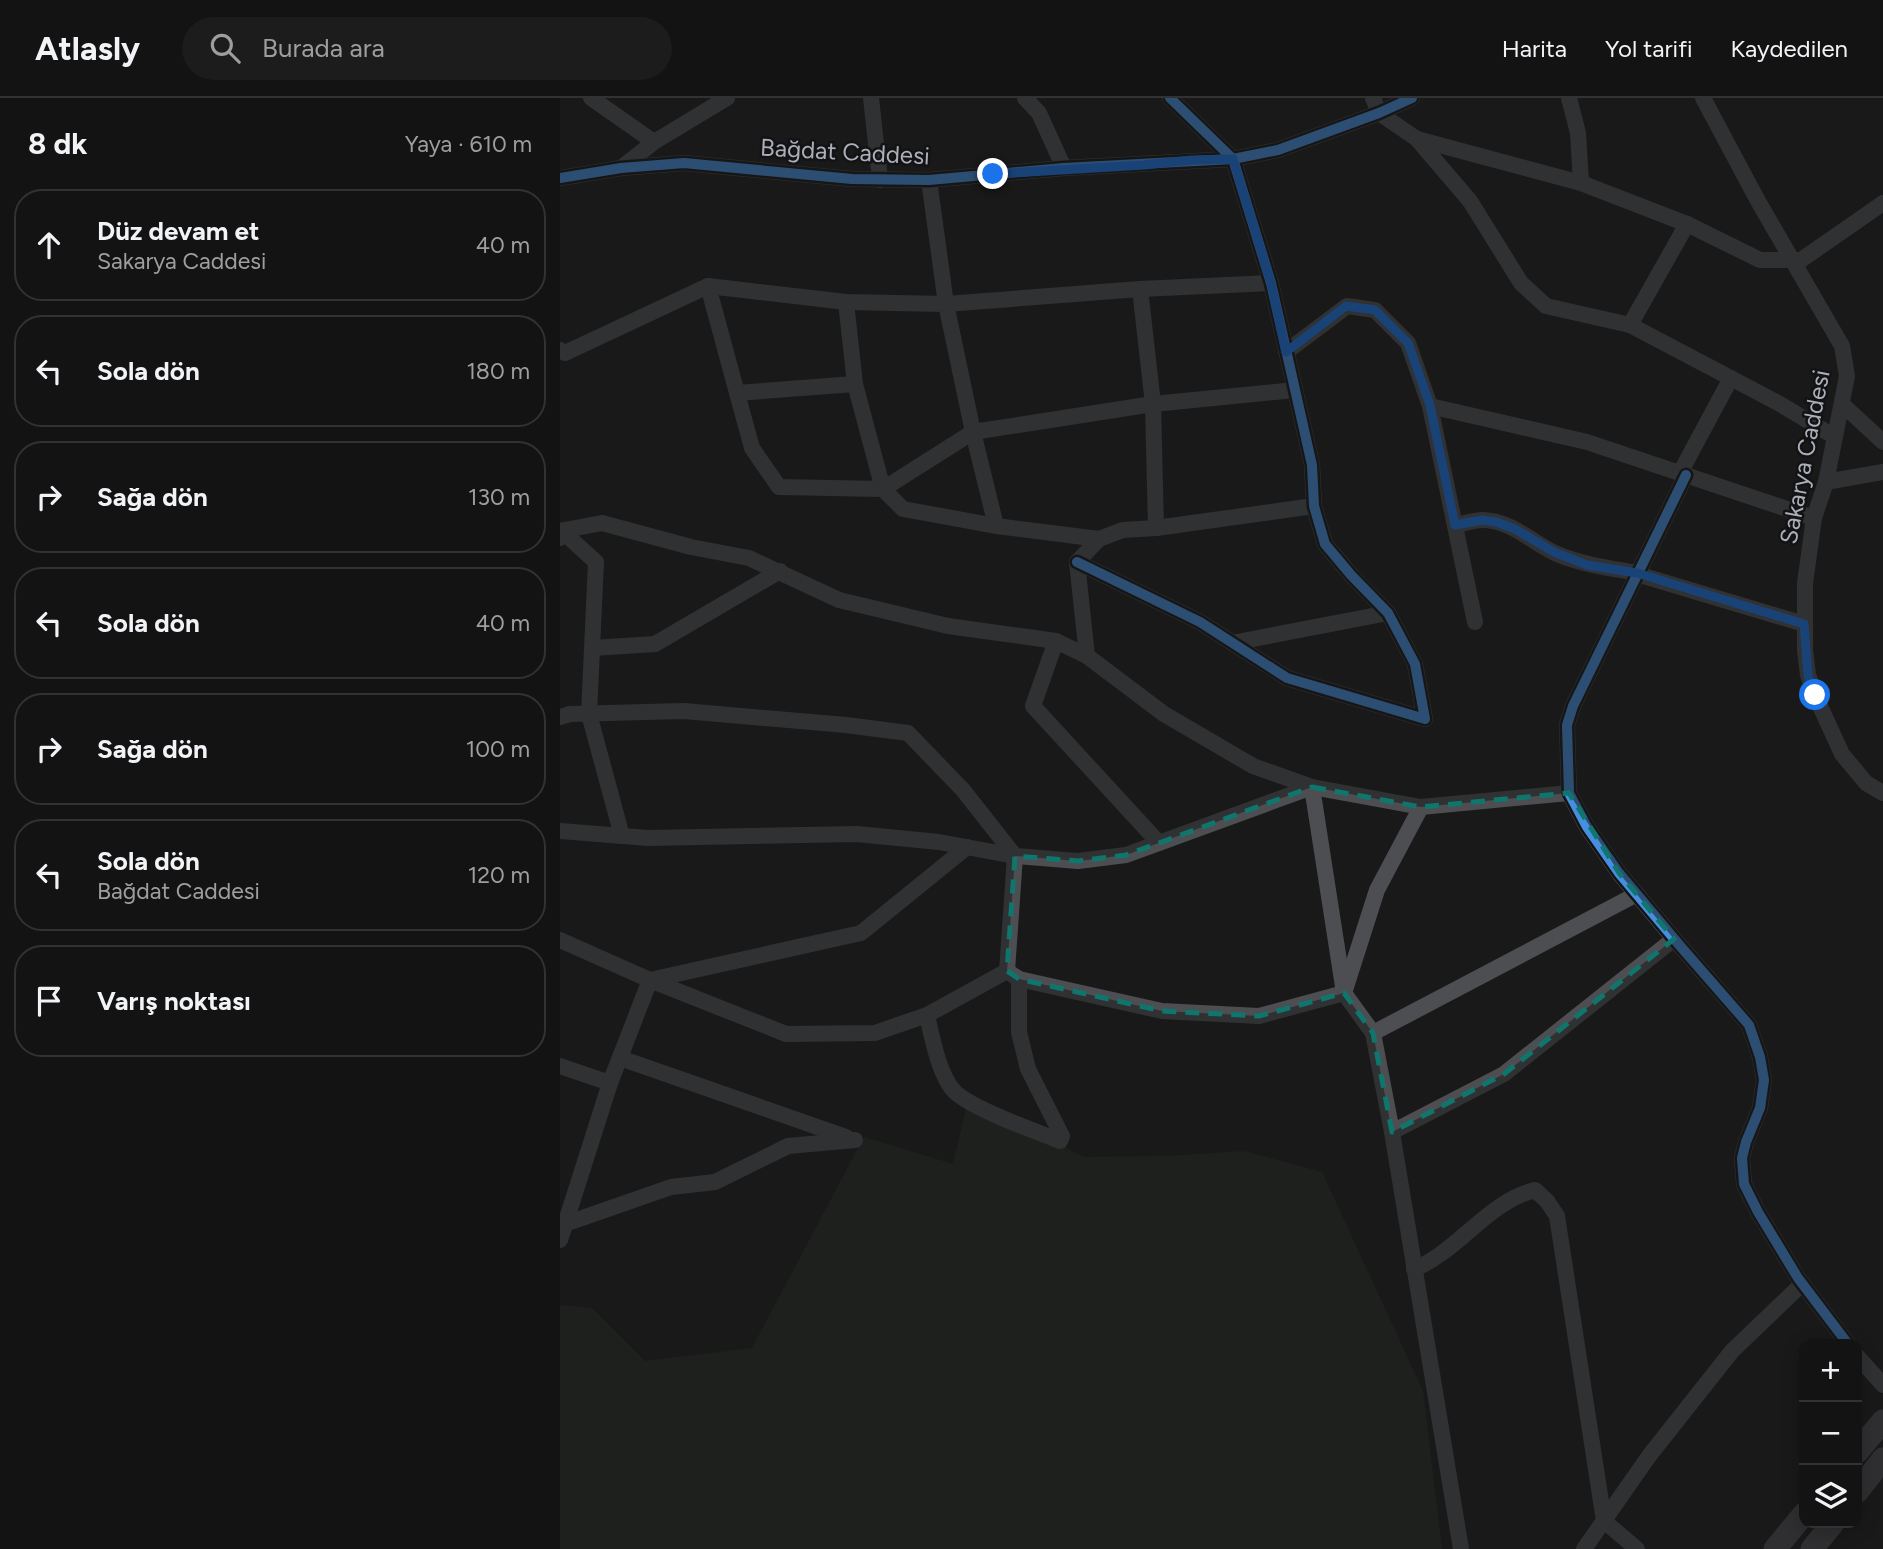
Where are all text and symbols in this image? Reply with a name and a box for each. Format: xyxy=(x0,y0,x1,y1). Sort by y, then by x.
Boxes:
search box xyxy=(182,17,672,80)
text: Atlasly xyxy=(35,29,140,68)
icon: search xyxy=(206,29,244,67)
text: Burada ara xyxy=(262,32,385,64)
text: Harita xyxy=(1502,34,1567,63)
text: Yol tarifi xyxy=(1605,34,1693,63)
text: Kaydedilen xyxy=(1731,34,1848,63)
text: 8 dk xyxy=(28,125,88,162)
text: Yaya · 610 m xyxy=(405,130,532,158)
street label: Bağdat Caddesi xyxy=(759,133,931,170)
route end xyxy=(977,158,1008,189)
text: Düz devam et xyxy=(97,215,259,247)
icon: ahead xyxy=(30,226,68,264)
text: 40 m xyxy=(476,231,530,259)
text: Sakarya Caddesi xyxy=(97,247,266,275)
icon: left xyxy=(30,352,68,390)
text: Sola dön xyxy=(97,355,200,387)
text: 180 m xyxy=(466,357,530,385)
street label: Sakarya Caddesi xyxy=(1773,367,1836,546)
icon: right xyxy=(30,478,68,516)
text: Sağa dön xyxy=(97,481,208,513)
text: 130 m xyxy=(468,483,530,511)
icon: left xyxy=(30,604,68,642)
text: Sola dön xyxy=(97,607,200,639)
text: 40 m xyxy=(476,609,530,637)
route start xyxy=(1799,679,1830,710)
icon: right xyxy=(30,730,68,768)
text: Sağa dön xyxy=(97,733,208,765)
text: 100 m xyxy=(466,735,530,763)
text: Sola dön xyxy=(97,845,200,877)
icon: left xyxy=(30,856,68,894)
text: 120 m xyxy=(468,861,530,889)
text: Bağdat Caddesi xyxy=(97,877,260,905)
icon: arrive xyxy=(30,982,68,1020)
text: Varış noktası xyxy=(97,985,251,1017)
map controls xyxy=(1799,1339,1862,1528)
button: + xyxy=(1799,1339,1862,1402)
button: − xyxy=(1799,1402,1862,1465)
button: layers xyxy=(1799,1465,1862,1528)

